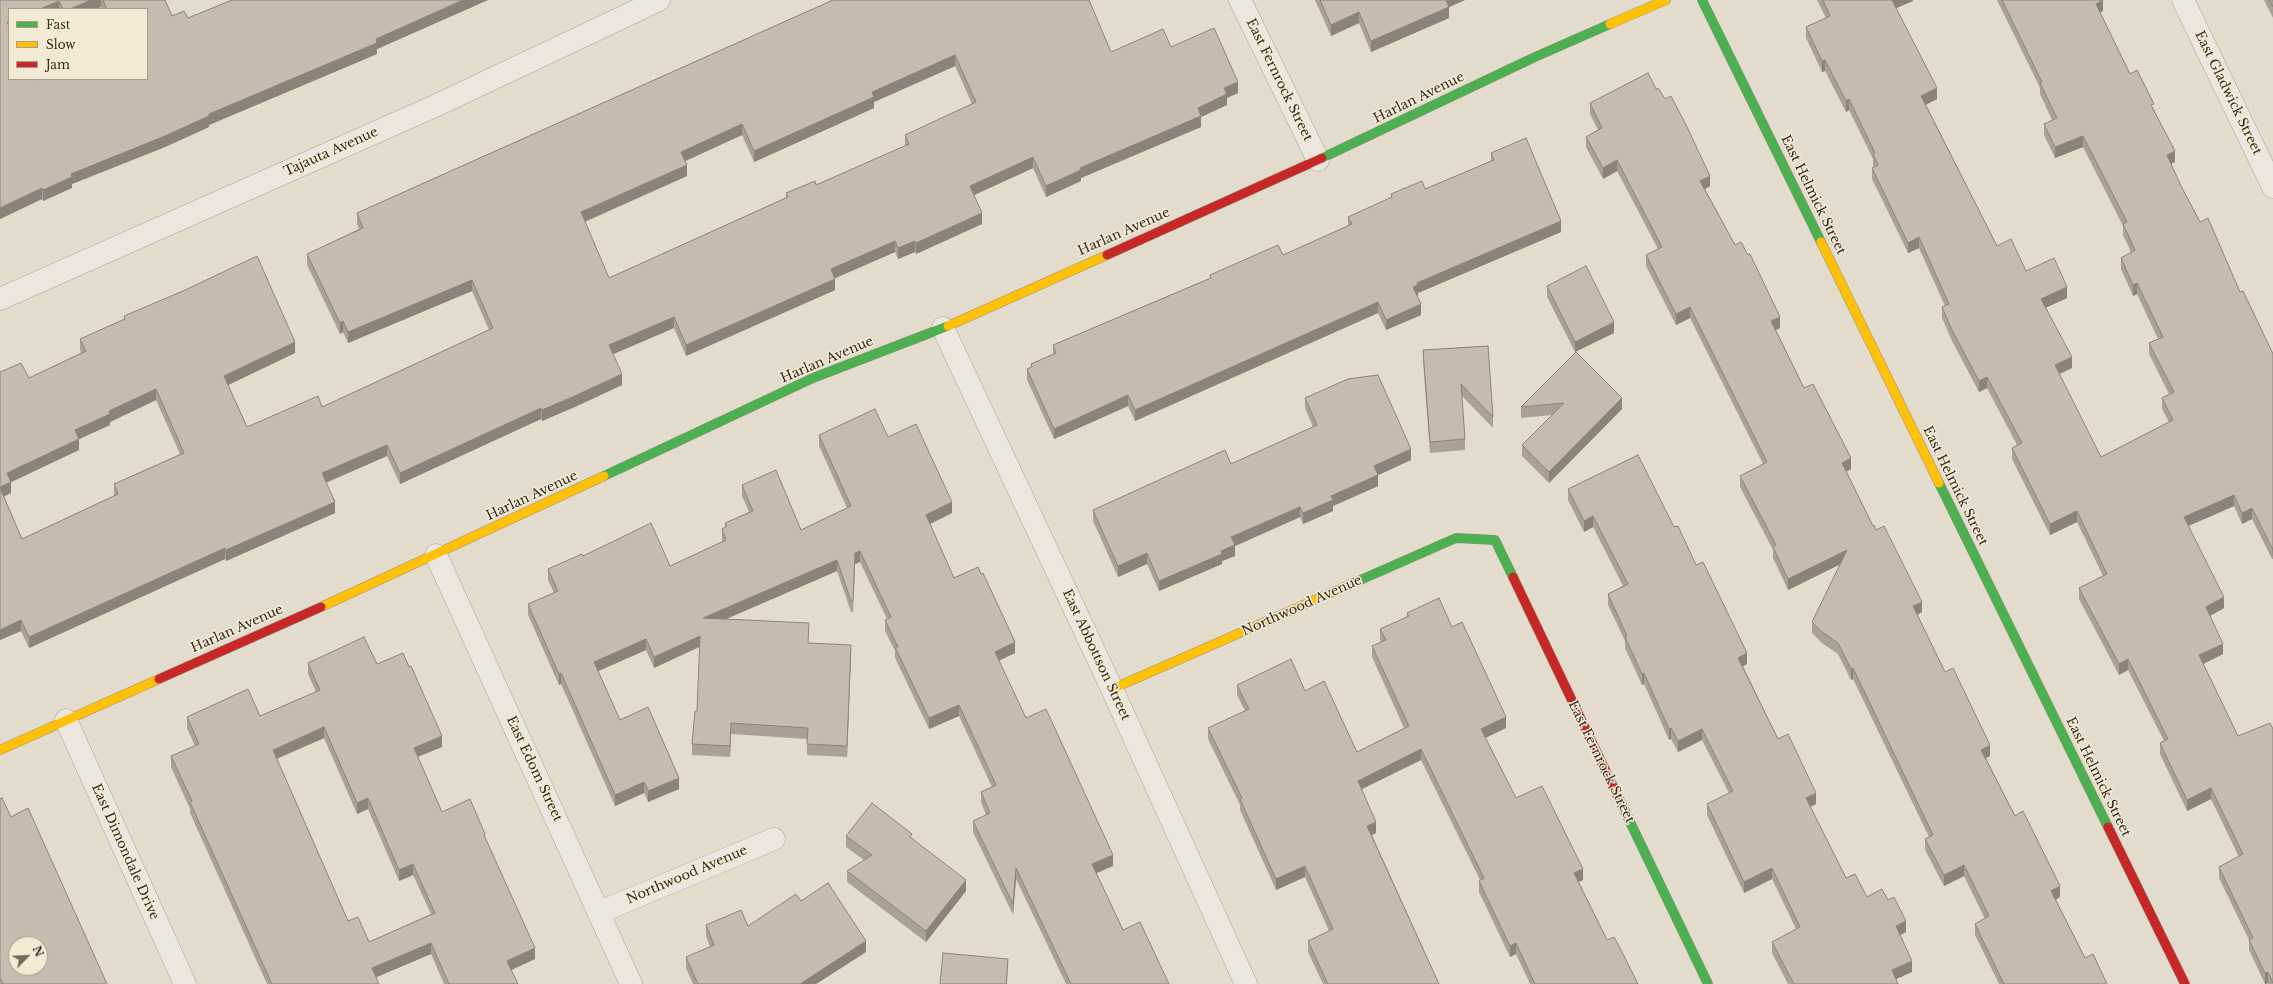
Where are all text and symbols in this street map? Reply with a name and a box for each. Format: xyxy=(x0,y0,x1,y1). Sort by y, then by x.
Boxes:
legend xyxy=(8,8,148,80)
street label: East Fernrock Street xyxy=(1243,16,1315,144)
text: Fast xyxy=(46,17,70,32)
street label: East Gladwick Street xyxy=(2191,28,2265,158)
text: Slow xyxy=(46,37,75,52)
text: Jam xyxy=(46,57,70,72)
street label: Harlan Avenue xyxy=(1371,69,1467,127)
street label: Tajauta Avenue xyxy=(281,124,381,180)
street label: East Helmick Street xyxy=(1777,133,1849,257)
street label: Harlan Avenue xyxy=(1076,205,1172,259)
street label: Harlan Avenue xyxy=(778,333,876,387)
street label: East Helmick Street xyxy=(1919,424,1991,548)
street label: Harlan Avenue xyxy=(484,468,580,524)
street label: Northwood Avenue xyxy=(1240,573,1364,639)
street label: East Abbottson Street xyxy=(1059,587,1133,723)
street label: Harlan Avenue xyxy=(189,602,285,656)
street label: East Fernrock Street xyxy=(1565,698,1637,826)
street label: East Edom Street xyxy=(503,714,565,824)
street label: East Helmick Street xyxy=(2062,715,2134,839)
street label: East Dimondale Drive xyxy=(88,782,162,922)
street label: Northwood Avenue xyxy=(624,843,750,907)
north arrow xyxy=(8,936,48,976)
text: N xyxy=(30,944,47,959)

